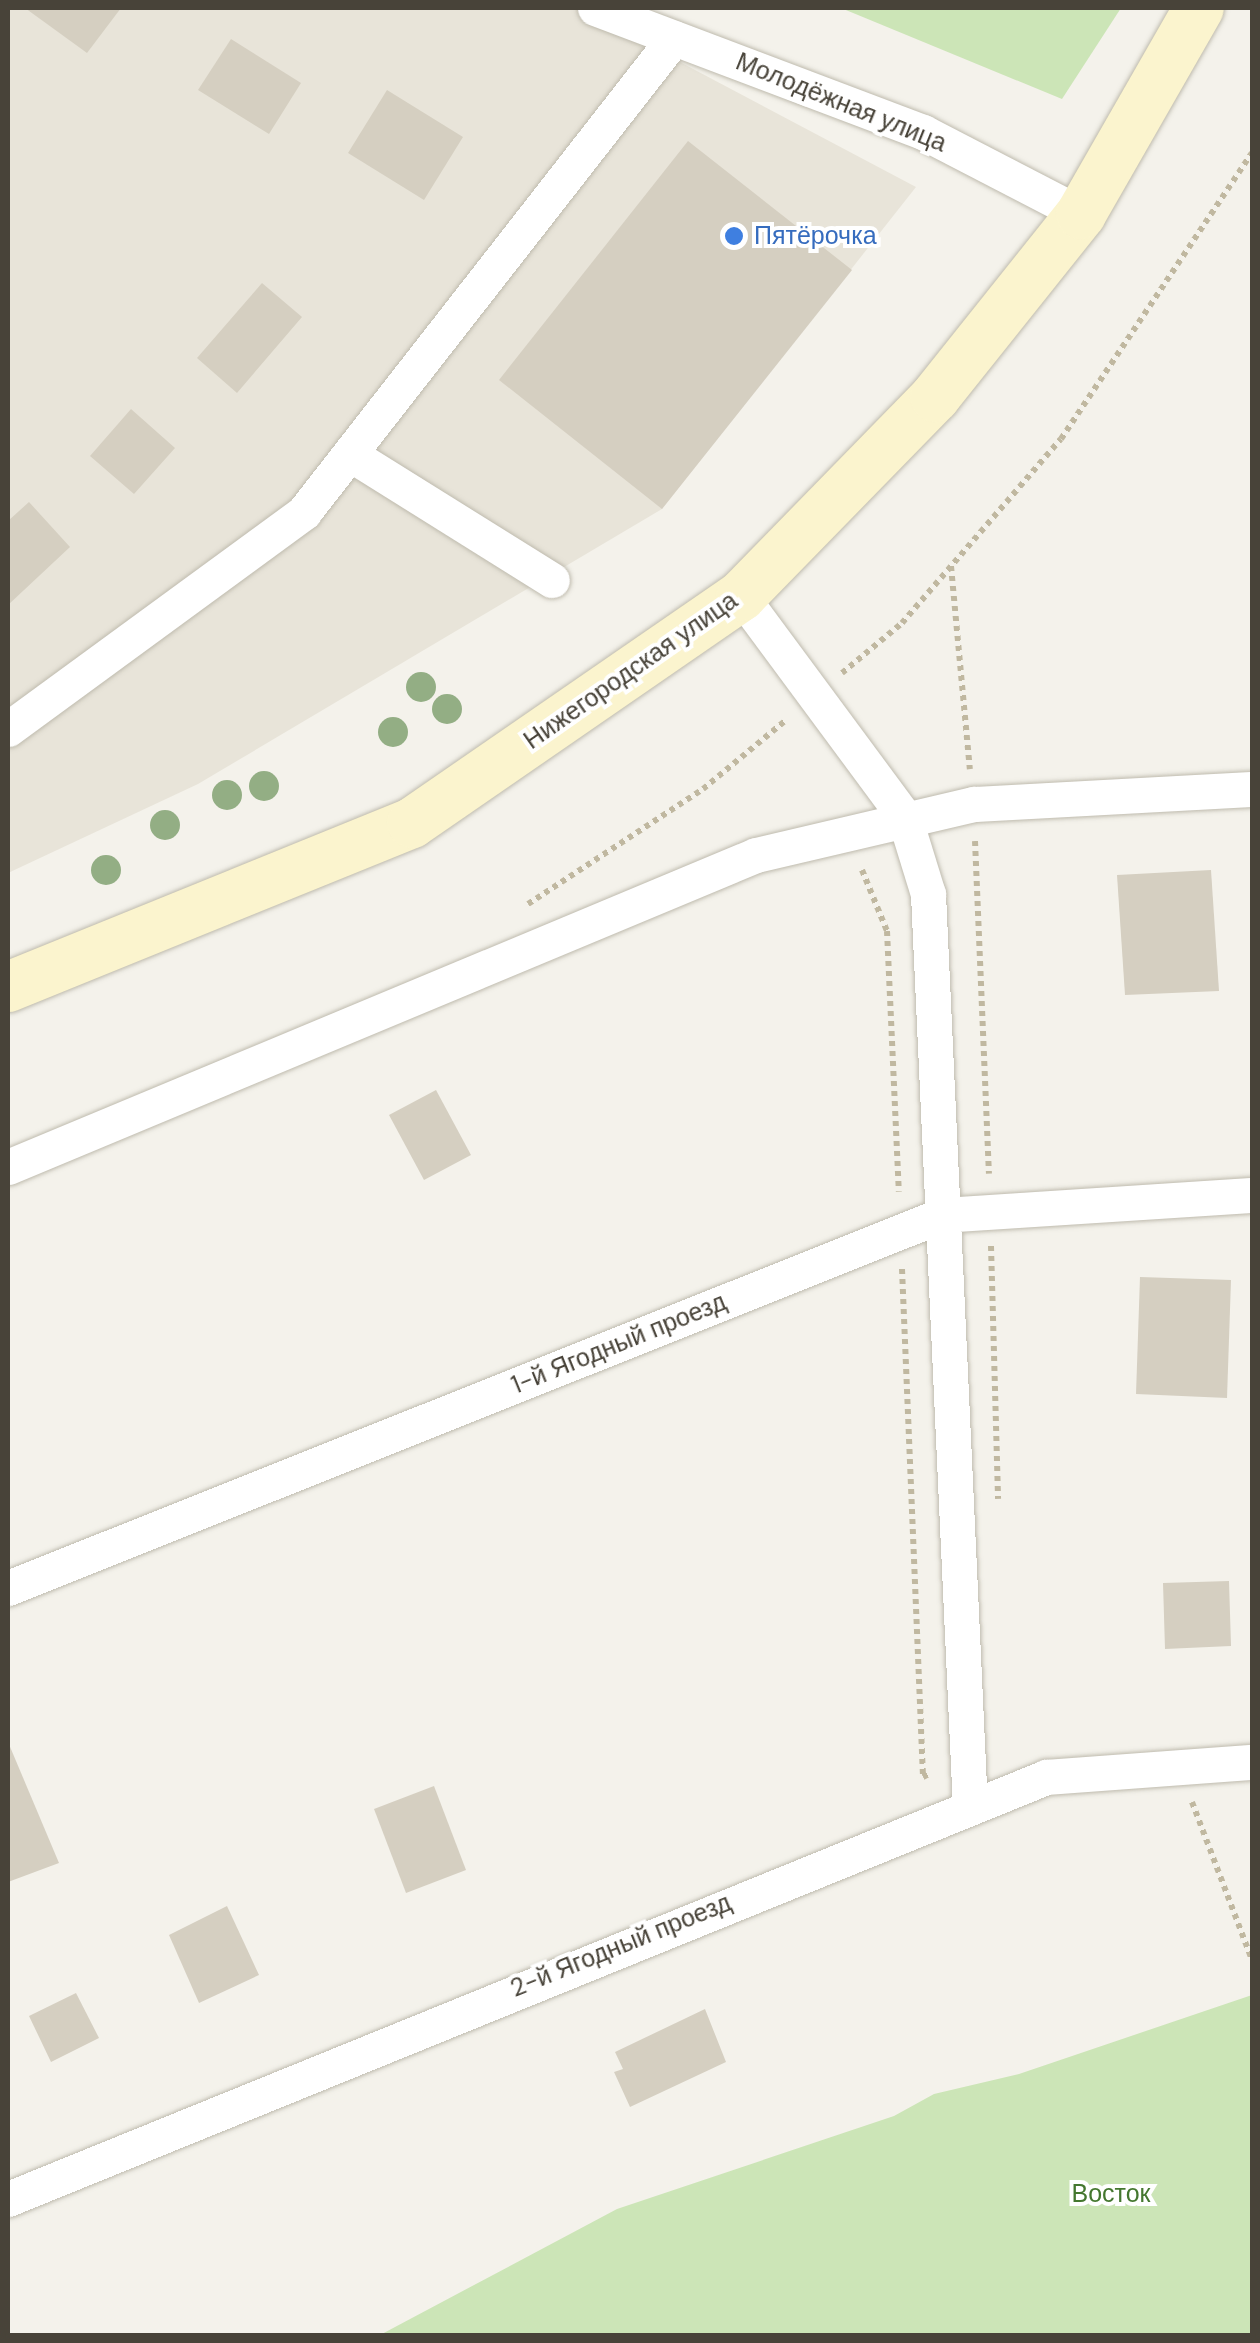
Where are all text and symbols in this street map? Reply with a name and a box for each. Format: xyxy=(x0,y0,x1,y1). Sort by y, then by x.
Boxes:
street label: Молодёжная улица xyxy=(731,47,951,159)
place label: Пятёрочка xyxy=(754,221,877,251)
marker: Пятёрочка xyxy=(723,225,745,247)
street label: Нижегородская улица xyxy=(518,586,744,756)
street label: 1-й Ягодный проезд xyxy=(507,1287,731,1401)
street label: 2-й Ягодный проезд xyxy=(506,1888,736,2004)
park label: Восток xyxy=(1071,2179,1151,2209)

